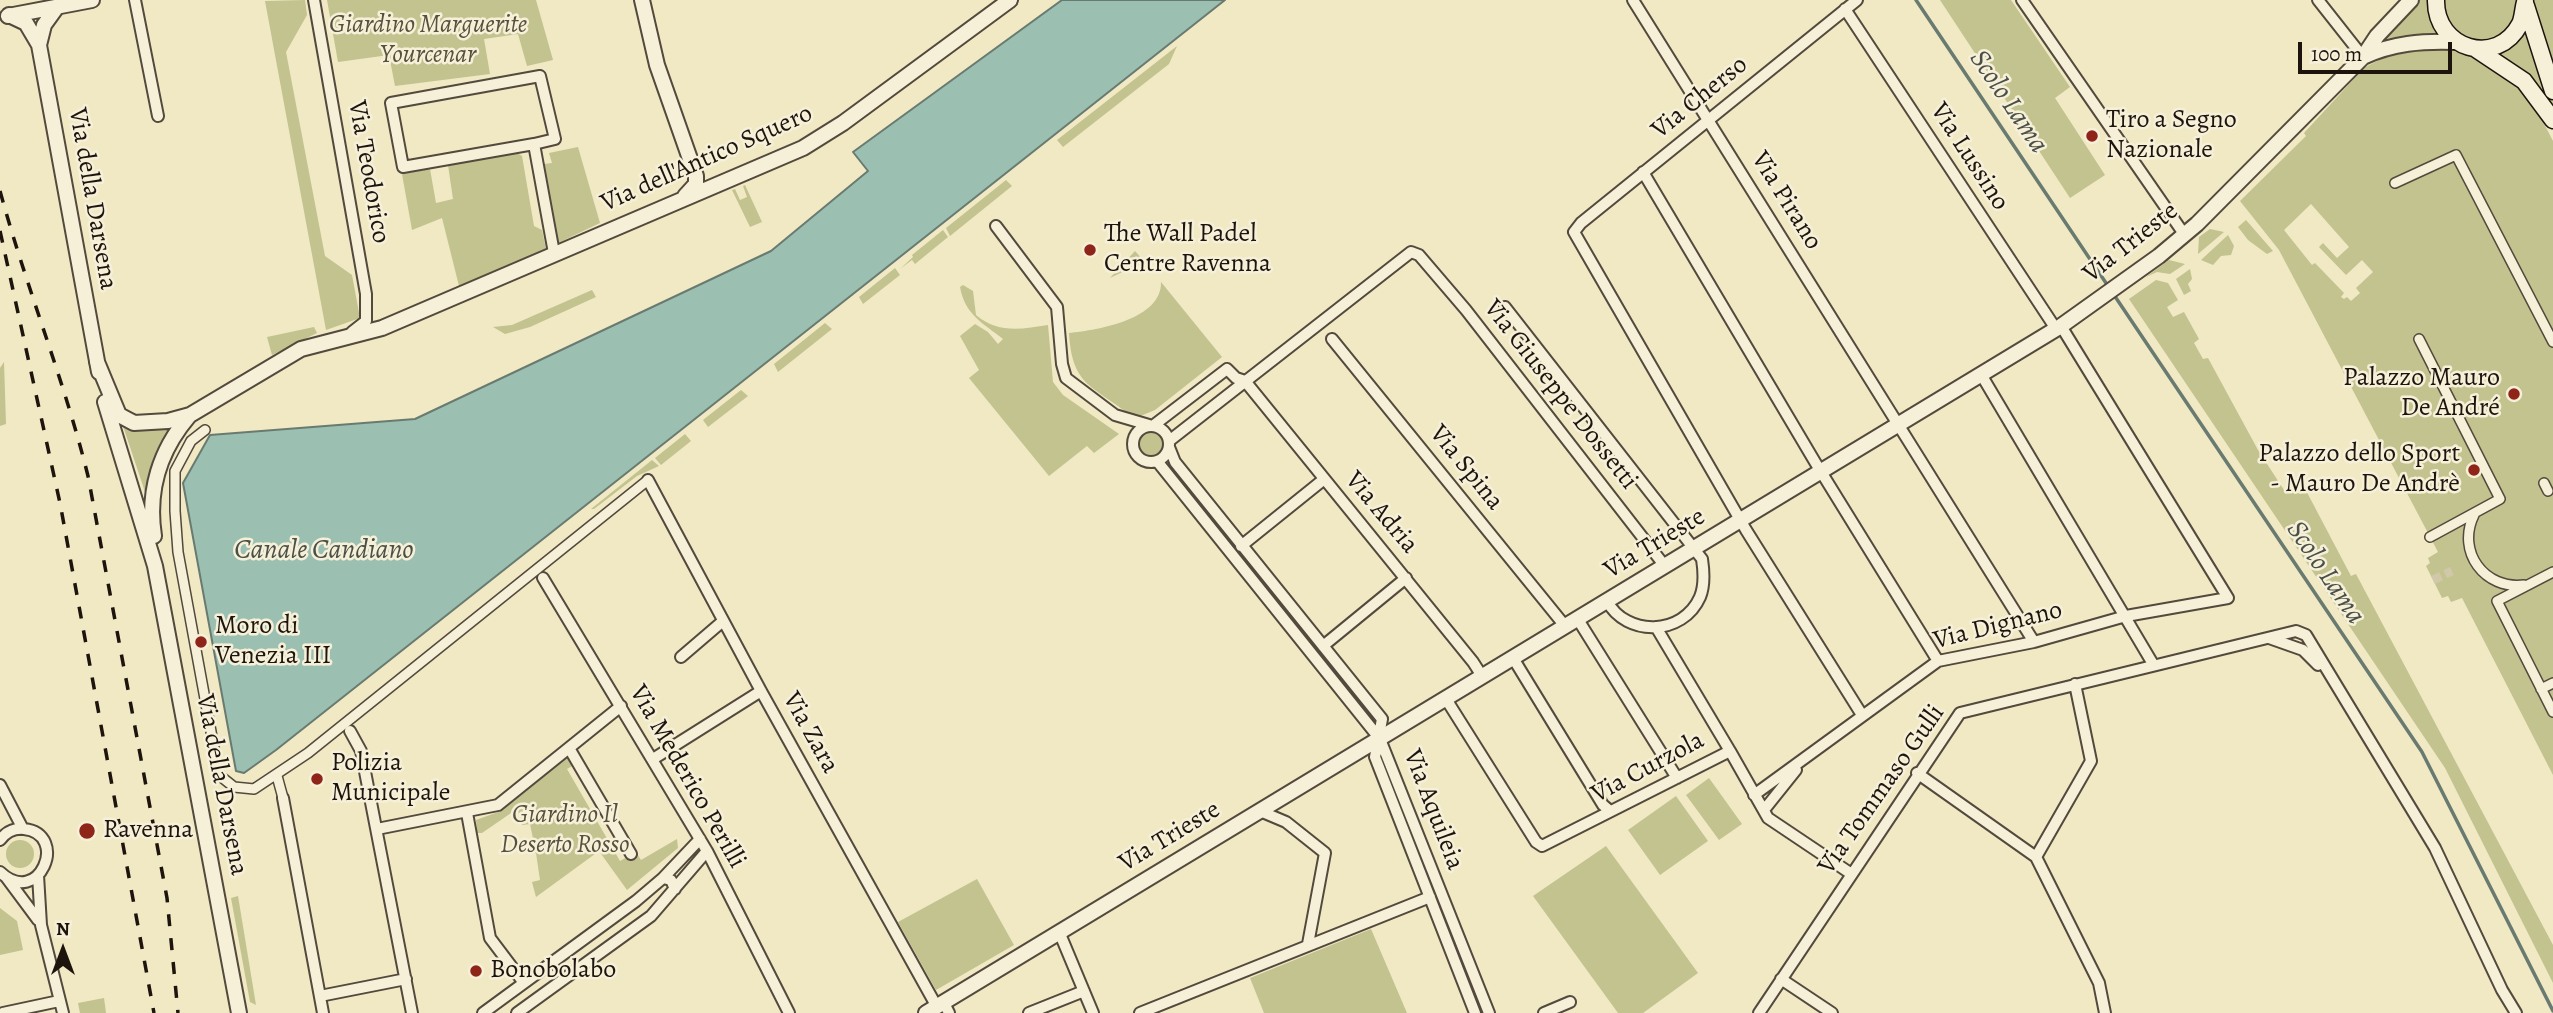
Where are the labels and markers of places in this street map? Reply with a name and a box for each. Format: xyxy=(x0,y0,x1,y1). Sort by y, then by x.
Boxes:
place label: Tiro a Segno Nazionale xyxy=(2106,105,2237,166)
marker: Tiro a Segno Nazionale xyxy=(2084,128,2100,144)
place label: The Wall Padel Centre Ravenna xyxy=(1104,219,1271,280)
marker: The Wall Padel Centre Ravenna xyxy=(1082,242,1098,258)
place label: Palazzo Mauro De André xyxy=(2343,363,2500,424)
marker: Palazzo Mauro De André xyxy=(2506,386,2522,402)
place label: Palazzo dello Sport - Mauro De Andrè xyxy=(2258,439,2460,500)
marker: Palazzo dello Sport - Mauro De Andrè xyxy=(2466,462,2482,478)
place label: Moro di Venezia III xyxy=(215,611,331,672)
marker: Moro di Venezia III xyxy=(193,634,209,650)
place label: Polizia Municipale xyxy=(331,748,450,810)
marker: Polizia Municipale xyxy=(309,771,325,787)
place label: Ravenna xyxy=(103,815,193,847)
marker: Ravenna xyxy=(77,821,97,841)
place label: Bonobolabo xyxy=(490,955,616,987)
marker: Bonobolabo xyxy=(468,963,484,979)

